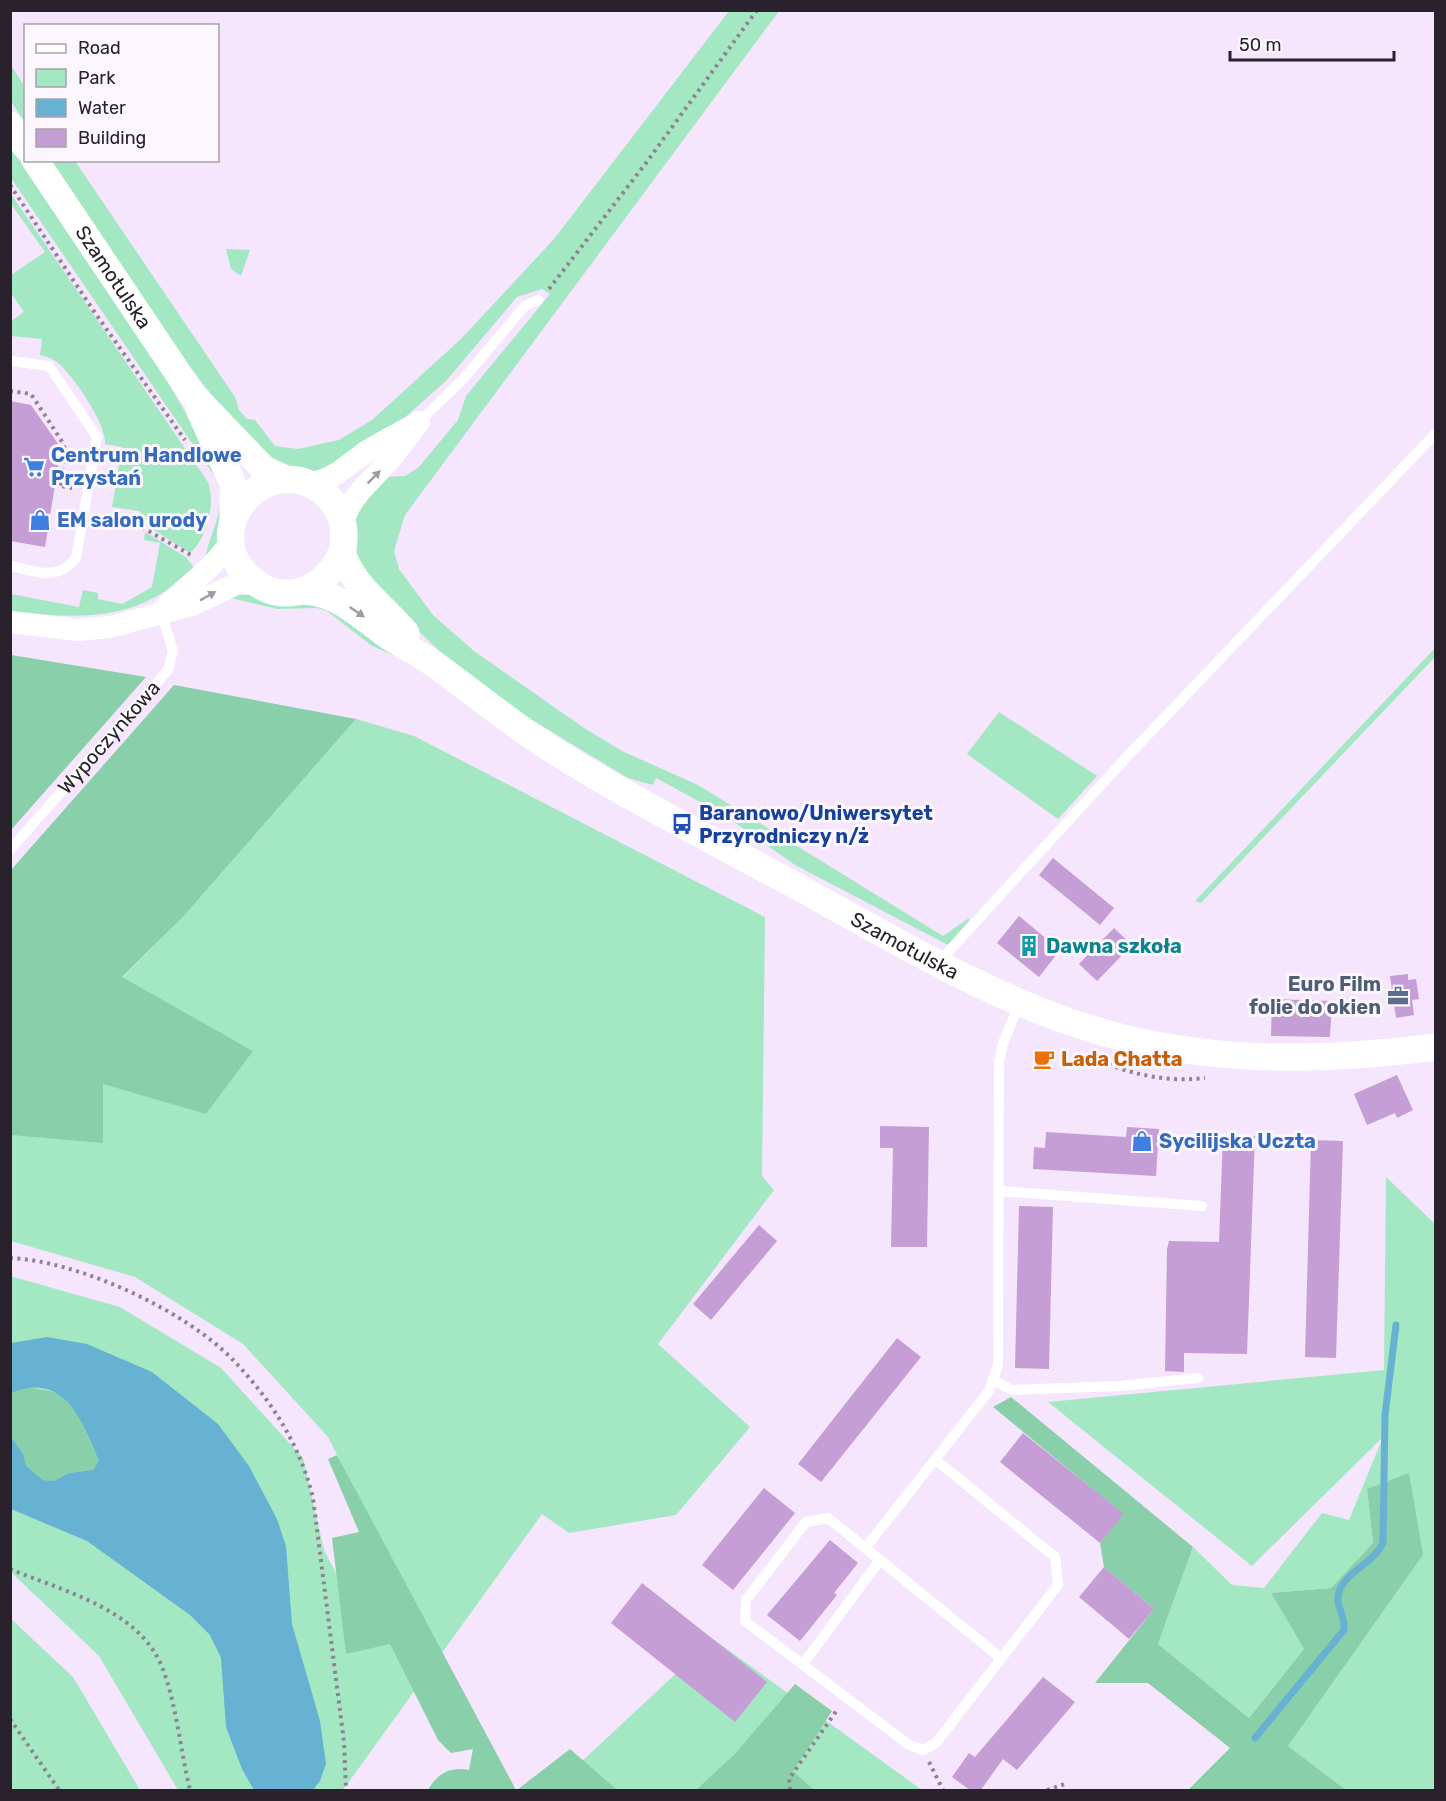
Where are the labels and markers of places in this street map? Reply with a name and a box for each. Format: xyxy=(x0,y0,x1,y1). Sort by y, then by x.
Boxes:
place label: Centrum Handlowe Przystań xyxy=(51,443,242,490)
supermarket icon: Centrum Handlowe Przystań xyxy=(22,455,46,479)
shop icon: EM salon urody xyxy=(28,508,52,532)
place label: EM salon urody xyxy=(57,508,207,532)
place label: Baranowo/Uniwersytet Przyrodniczy n/ż xyxy=(699,801,933,848)
bus stop icon: Baranowo/Uniwersytet Przyrodniczy n/ż xyxy=(670,812,694,836)
building icon: Dawna szkoła xyxy=(1017,934,1041,958)
place label: Dawna szkoła xyxy=(1046,934,1182,958)
place label: Euro Film folie do okien xyxy=(1249,972,1381,1019)
office icon: Euro Film folie do okien xyxy=(1386,984,1410,1008)
cafe icon: Lada Chatta xyxy=(1032,1047,1056,1071)
place label: Lada Chatta xyxy=(1061,1047,1183,1071)
shop icon: Sycilijska Uczta xyxy=(1130,1129,1154,1153)
place label: Sycilijska Uczta xyxy=(1159,1129,1316,1153)

